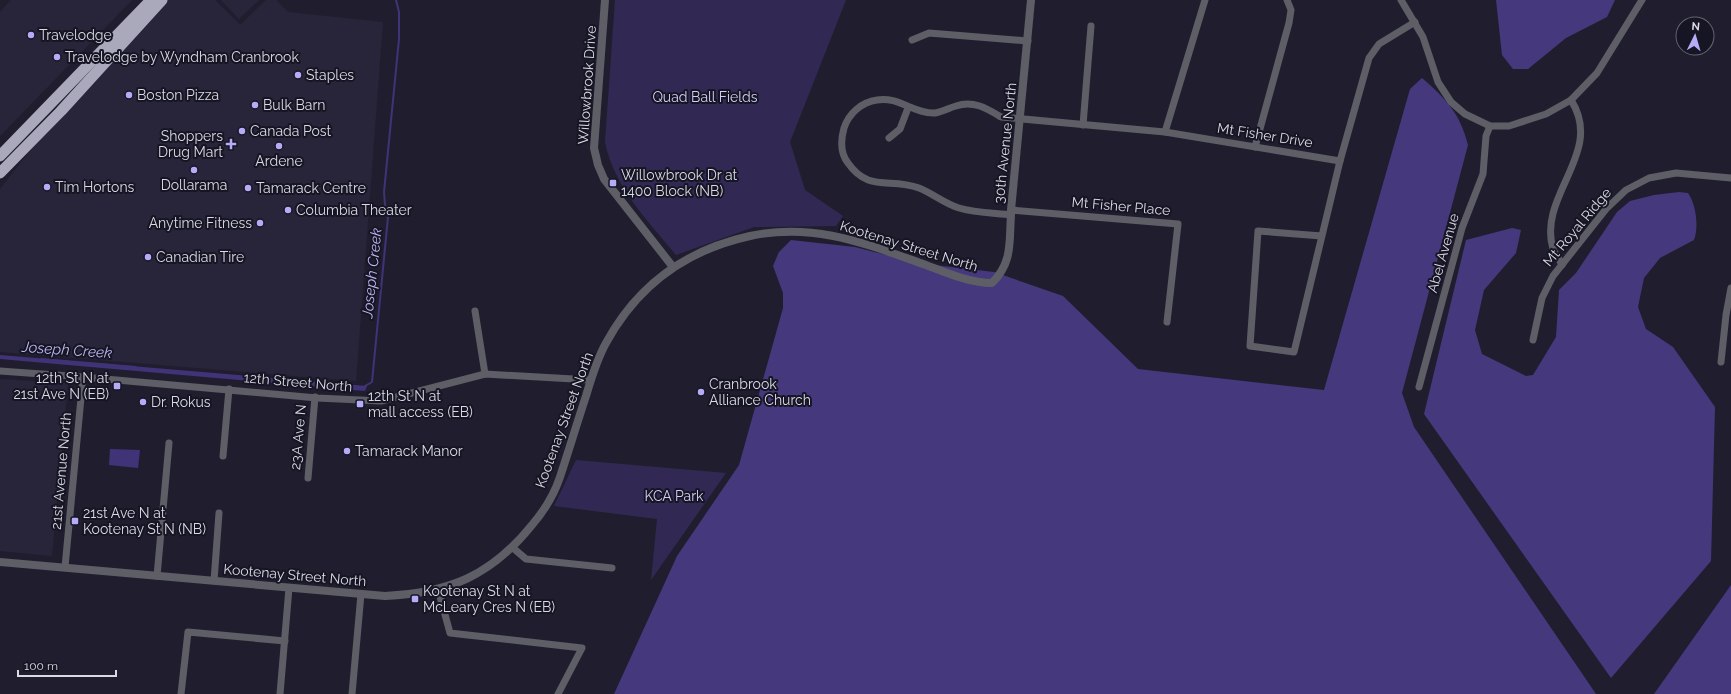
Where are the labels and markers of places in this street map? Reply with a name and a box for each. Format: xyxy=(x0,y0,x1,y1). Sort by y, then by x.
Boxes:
place label: Travelodge xyxy=(39,27,112,43)
marker: Travelodge xyxy=(26,30,36,40)
place label: Travelodge by Wyndham Cranbrook xyxy=(65,49,299,65)
marker: Travelodge by Wyndham Cranbrook xyxy=(52,52,62,62)
place label: Staples xyxy=(306,67,354,83)
marker: Staples xyxy=(293,70,303,80)
place label: Boston Pizza xyxy=(137,87,219,103)
marker: Boston Pizza xyxy=(124,90,134,100)
place label: Bulk Barn xyxy=(263,97,325,113)
marker: Bulk Barn xyxy=(250,100,260,110)
place label: Canada Post xyxy=(250,123,332,139)
marker: Canada Post xyxy=(237,126,247,136)
place label: Shoppers Drug Mart xyxy=(158,128,223,160)
marker: Shoppers Drug Mart xyxy=(226,139,236,149)
marker: Ardene xyxy=(274,141,284,151)
place label: Ardene xyxy=(255,153,303,169)
marker: Dollarama xyxy=(189,165,199,175)
place label: Willowbrook Dr at 1400 Block (NB) xyxy=(621,167,737,199)
place label: Dollarama xyxy=(161,177,227,193)
marker: Willowbrook Dr at 1400 Block (NB) xyxy=(608,178,618,188)
place label: Tim Hortons xyxy=(55,179,135,195)
place label: Tamarack Centre xyxy=(256,180,366,196)
marker: Tim Hortons xyxy=(42,182,52,192)
marker: Tamarack Centre xyxy=(243,183,253,193)
place label: Columbia Theater xyxy=(296,202,412,218)
marker: Columbia Theater xyxy=(283,205,293,215)
place label: Anytime Fitness xyxy=(149,215,252,231)
marker: Anytime Fitness xyxy=(255,218,265,228)
place label: Canadian Tire xyxy=(156,249,244,265)
marker: Canadian Tire xyxy=(143,252,153,262)
place label: 12th St N at 21st Ave N (EB) xyxy=(13,370,109,402)
place label: Cranbrook Alliance Church xyxy=(709,376,811,408)
marker: 12th St N at 21st Ave N (EB) xyxy=(112,381,122,391)
marker: Cranbrook Alliance Church xyxy=(696,387,706,397)
place label: 12th St N at mall access (EB) xyxy=(368,388,473,420)
place label: Dr. Rokus xyxy=(151,394,211,410)
marker: Dr. Rokus xyxy=(138,397,148,407)
marker: 12th St N at mall access (EB) xyxy=(355,399,365,409)
place label: Tamarack Manor xyxy=(355,443,463,459)
marker: Tamarack Manor xyxy=(342,446,352,456)
place label: 21st Ave N at Kootenay St N (NB) xyxy=(83,505,206,537)
marker: 21st Ave N at Kootenay St N (NB) xyxy=(70,516,80,526)
place label: Kootenay St N at McLeary Cres N (EB) xyxy=(423,583,555,615)
marker: Kootenay St N at McLeary Cres N (EB) xyxy=(410,594,420,604)

